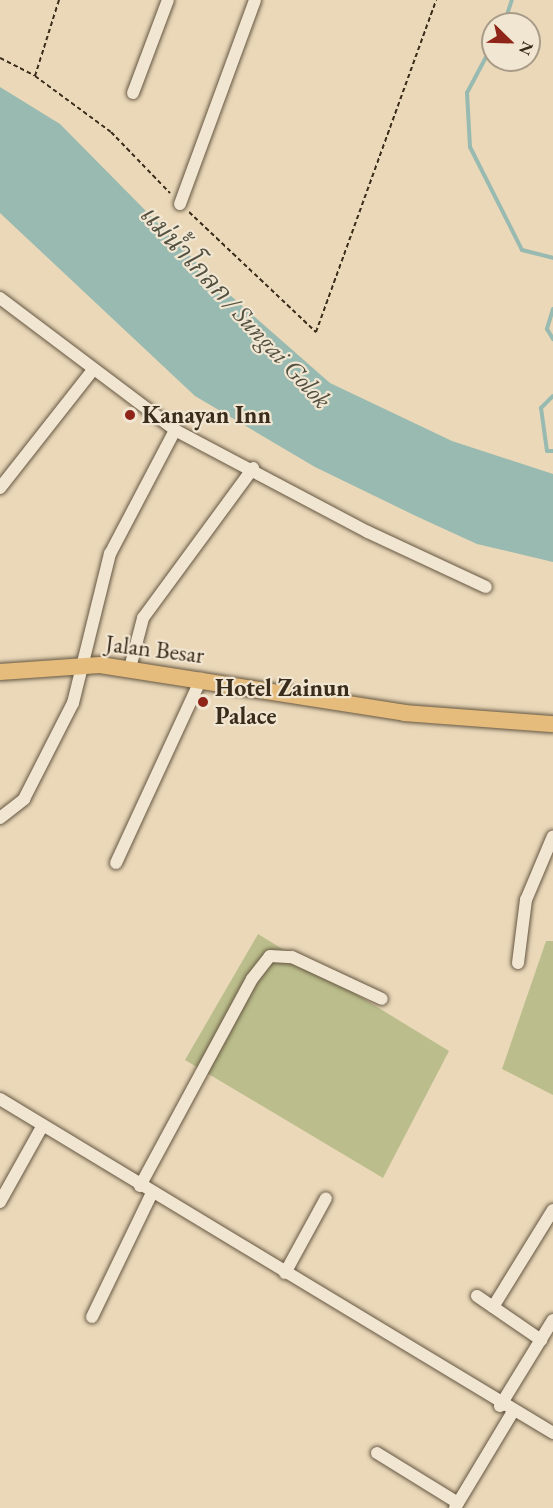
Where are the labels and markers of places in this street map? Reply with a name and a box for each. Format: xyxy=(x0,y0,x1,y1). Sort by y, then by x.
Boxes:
place label: Kanayan Inn xyxy=(142,401,271,429)
marker: Kanayan Inn xyxy=(123,408,137,422)
place label: Hotel Zainun Palace xyxy=(215,674,350,730)
marker: Hotel Zainun Palace xyxy=(196,695,210,709)

